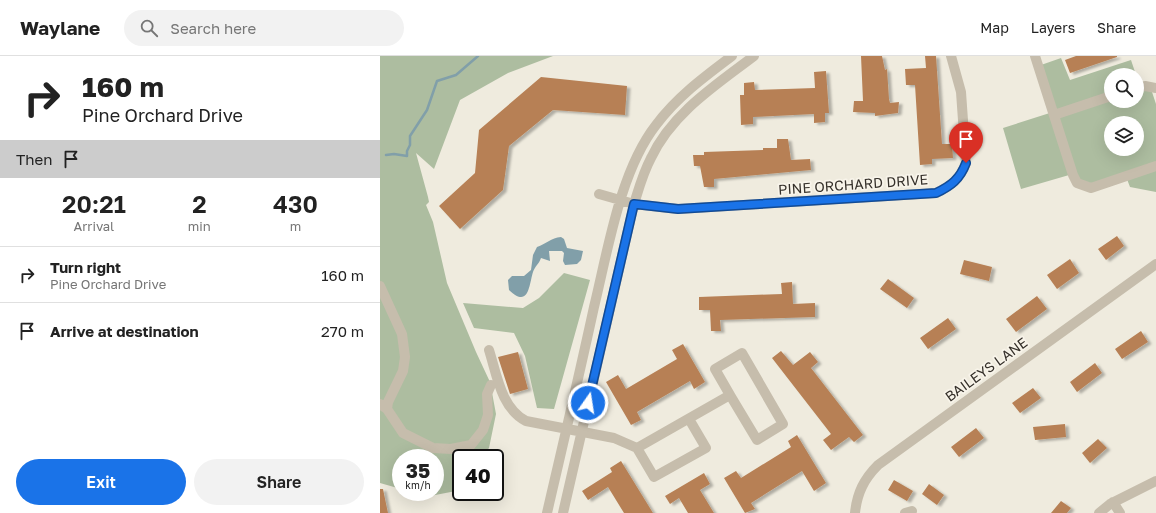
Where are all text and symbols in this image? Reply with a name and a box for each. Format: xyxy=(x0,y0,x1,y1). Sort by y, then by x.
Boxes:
search box xyxy=(124,10,404,46)
text: Waylane xyxy=(20,16,100,39)
icon: search xyxy=(138,17,160,39)
text: Search here xyxy=(170,19,256,37)
text: Map xyxy=(980,19,1009,36)
text: Layers xyxy=(1031,19,1075,36)
text: Share xyxy=(1097,19,1136,36)
map controls xyxy=(1104,68,1144,156)
button: search xyxy=(1104,68,1144,108)
text: 160 m xyxy=(82,70,164,103)
icon: right xyxy=(16,72,68,124)
text: Pine Orchard Drive xyxy=(82,104,243,126)
button: layers xyxy=(1104,116,1144,156)
pin xyxy=(949,122,983,163)
icon: arrive xyxy=(955,128,977,150)
icon: arrive xyxy=(60,148,82,170)
text: Then xyxy=(16,150,52,168)
street label: PINE ORCHARD DRIVE xyxy=(778,170,928,198)
text: 20:21 xyxy=(62,189,126,218)
text: 2 xyxy=(192,189,207,218)
text: 430 xyxy=(273,189,318,218)
text: Arrival xyxy=(74,218,114,234)
text: min xyxy=(188,218,211,234)
text: m xyxy=(290,218,301,234)
text: Turn right xyxy=(50,258,121,276)
icon: right xyxy=(16,264,38,286)
text: 160 m xyxy=(321,266,364,284)
text: Pine Orchard Drive xyxy=(50,276,166,292)
icon: arrive xyxy=(16,320,38,342)
text: Arrive at destination xyxy=(50,322,199,340)
text: 270 m xyxy=(321,322,364,340)
street label: BAILEYS LANE xyxy=(942,333,1030,405)
position arrow xyxy=(567,382,609,424)
speed limit sign: 40 xyxy=(452,449,504,501)
text: 35 xyxy=(406,458,430,482)
button: Exit xyxy=(16,459,186,505)
button: Share xyxy=(194,459,364,505)
text: km/h xyxy=(405,479,431,491)

